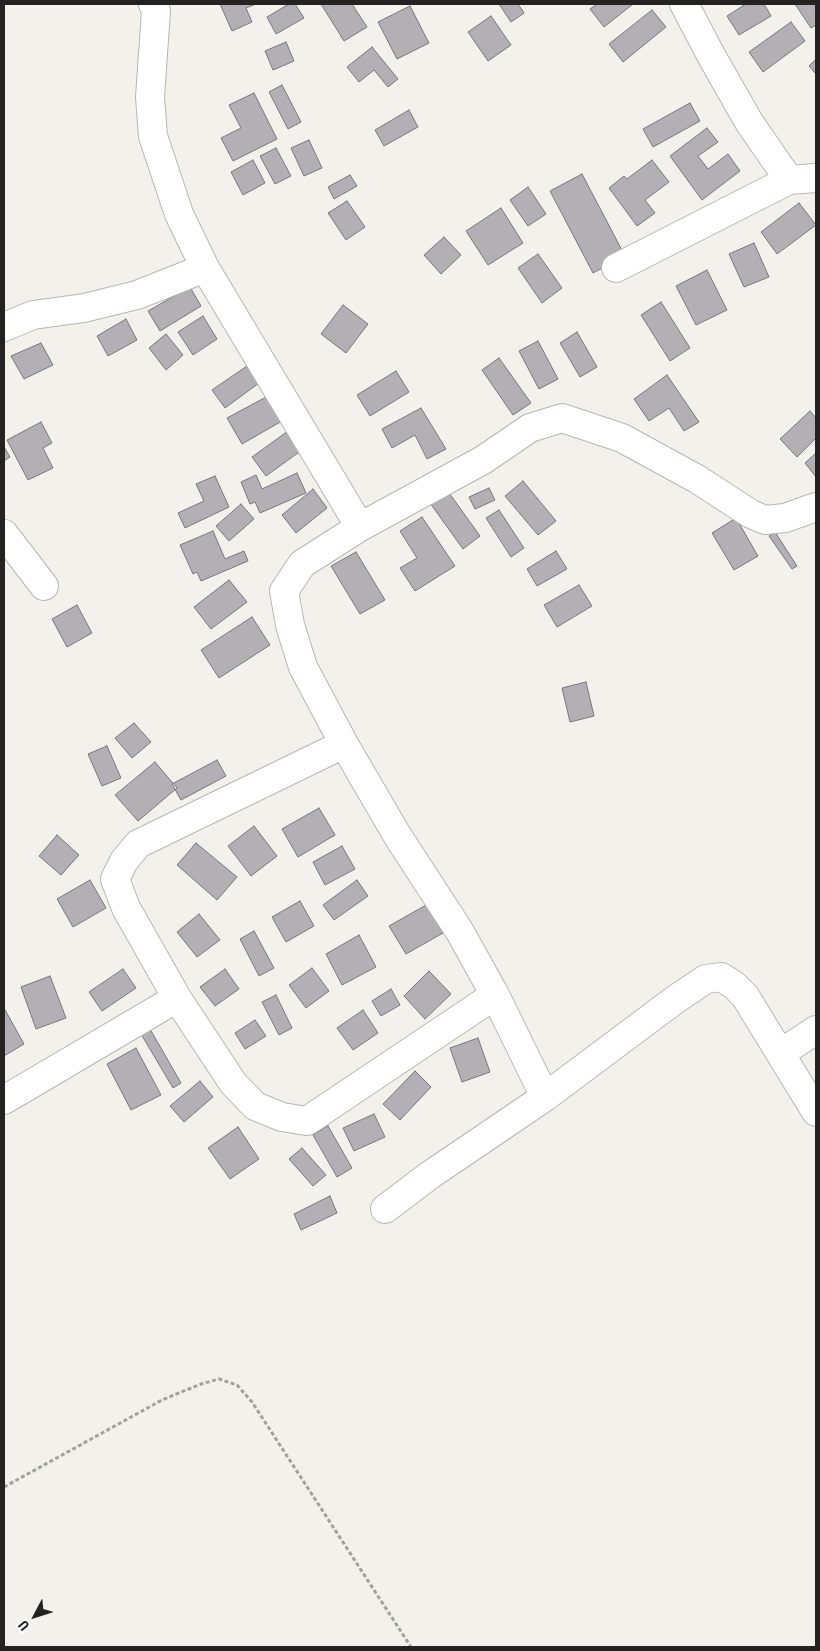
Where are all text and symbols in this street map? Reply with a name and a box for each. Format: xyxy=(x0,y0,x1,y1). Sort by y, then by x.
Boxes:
north arrow xyxy=(10,1591,60,1641)
text: U xyxy=(15,1617,32,1634)

